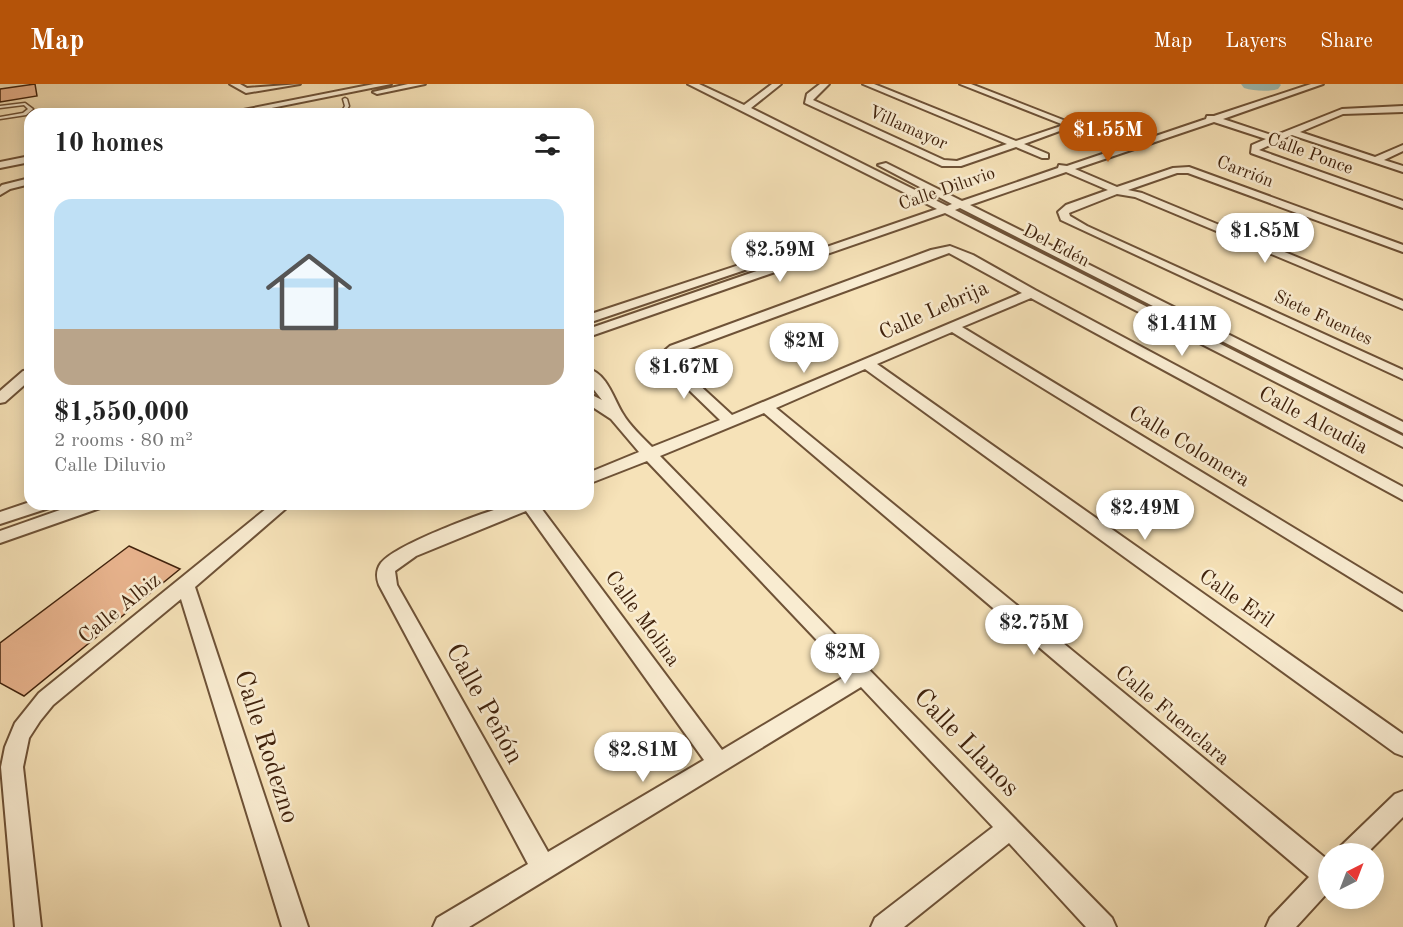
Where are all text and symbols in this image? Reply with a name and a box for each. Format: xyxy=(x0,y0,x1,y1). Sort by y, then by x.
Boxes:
text: Map xyxy=(30,28,84,56)
text: Map xyxy=(1153,31,1192,52)
text: Layers xyxy=(1225,31,1287,52)
text: Share xyxy=(1320,31,1373,52)
street label: Villamayor xyxy=(866,103,951,154)
pin: $1.55M xyxy=(1059,112,1157,163)
text: $1.55M xyxy=(1073,121,1143,141)
icon: filters xyxy=(531,128,564,161)
street label: Calle Ponce xyxy=(1265,130,1355,178)
text: 10 homes xyxy=(54,131,163,157)
street label: Carrión xyxy=(1214,153,1276,191)
street label: Calle Diluvio xyxy=(896,164,998,214)
pin: $1.85M xyxy=(1216,213,1314,264)
street label: Del Edén xyxy=(1020,222,1092,270)
text: $1.85M xyxy=(1230,222,1300,242)
pin: $2.59M xyxy=(731,232,829,283)
icon: home xyxy=(255,238,363,346)
text: $2.59M xyxy=(745,241,815,261)
street label: Calle Lebrija xyxy=(876,278,992,344)
street label: Siete Fuentes xyxy=(1271,287,1375,349)
pin: $1.41M xyxy=(1133,306,1231,357)
text: $1.41M xyxy=(1147,315,1217,335)
pin: $2M xyxy=(775,323,833,374)
text: $2M xyxy=(784,332,825,352)
pin: $1.67M xyxy=(635,349,733,400)
text: $1.67M xyxy=(649,358,719,378)
street label: Calle Alcudia xyxy=(1255,383,1371,459)
text: $1,550,000 xyxy=(54,400,189,426)
street label: Calle Colomera xyxy=(1125,403,1253,491)
text: 2 rooms · 80 m² xyxy=(54,431,193,451)
text: Calle Diluvio xyxy=(54,456,166,476)
pin: $2.49M xyxy=(1096,490,1194,541)
text: $2.49M xyxy=(1110,499,1180,519)
street label: Calle Eril xyxy=(1195,566,1277,632)
street label: Calle Molina xyxy=(600,567,684,671)
street label: Calle Albiz xyxy=(75,570,165,648)
pin: $2.75M xyxy=(985,605,1083,656)
text: $2.75M xyxy=(999,614,1069,634)
pin: $2M xyxy=(816,634,874,685)
street label: Calle Peñón xyxy=(440,640,528,768)
text: $2M xyxy=(825,643,866,663)
street label: Calle Fuenclara xyxy=(1111,662,1233,770)
street label: Calle Rodezno xyxy=(229,667,303,827)
street label: Calle Llanos xyxy=(908,684,1024,802)
pin: $2.81M xyxy=(594,732,692,783)
text: $2.81M xyxy=(608,741,678,761)
north arrow xyxy=(1318,843,1384,909)
map controls xyxy=(1318,843,1384,909)

